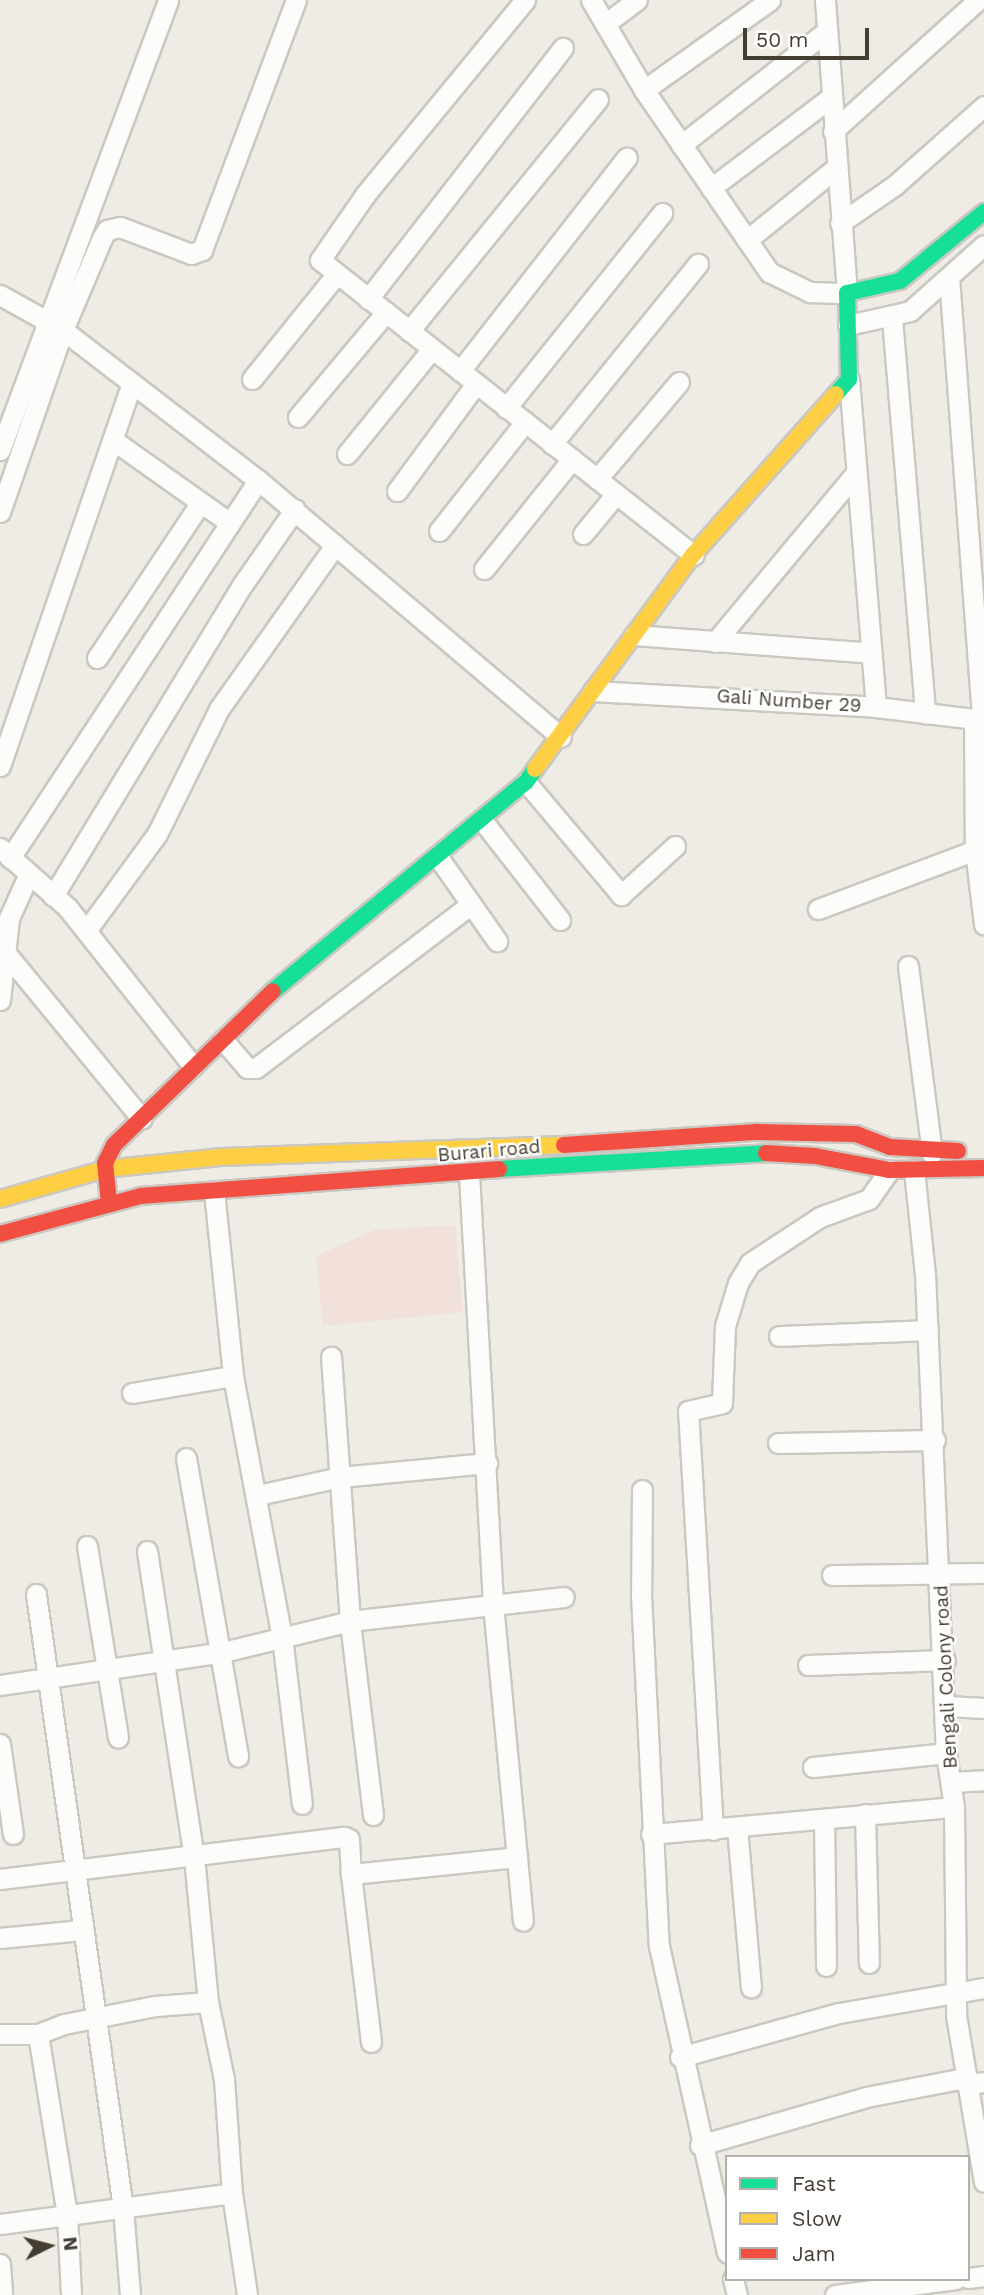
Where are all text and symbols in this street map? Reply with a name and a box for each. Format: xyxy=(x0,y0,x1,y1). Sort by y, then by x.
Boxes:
scale bar xyxy=(746,14,872,58)
text: 50 m xyxy=(756,27,808,52)
street label: Gali Number 29 xyxy=(716,685,862,717)
street label: Burari road xyxy=(437,1135,541,1167)
street label: Bengali Colony road xyxy=(930,1584,962,1770)
legend xyxy=(725,2155,970,2281)
text: Fast xyxy=(792,2171,836,2196)
text: Slow xyxy=(792,2206,842,2231)
north arrow xyxy=(14,2211,84,2281)
text: N xyxy=(58,2236,83,2252)
text: Jam xyxy=(792,2241,835,2266)

